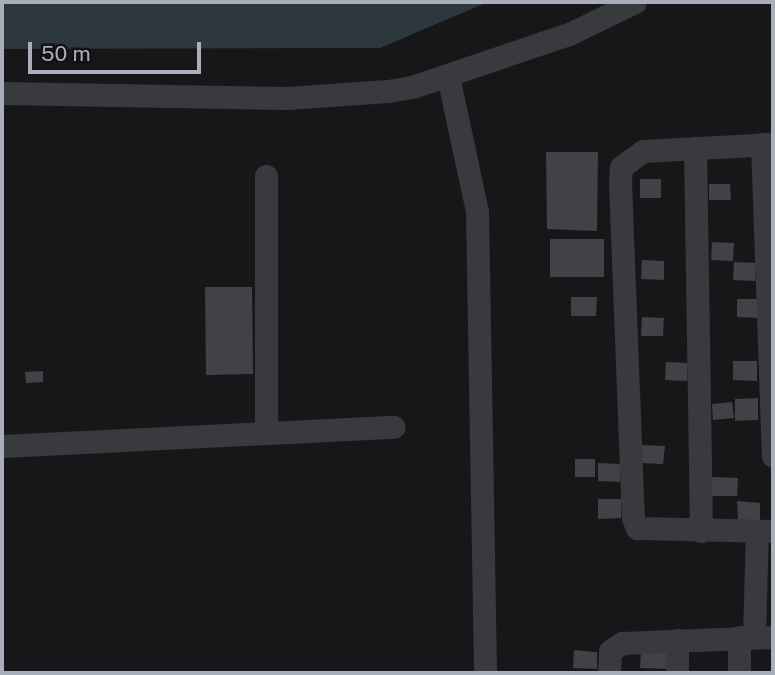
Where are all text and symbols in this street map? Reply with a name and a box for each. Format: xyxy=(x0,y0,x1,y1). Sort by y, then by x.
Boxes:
scale bar xyxy=(32,28,205,72)
text: 50 m xyxy=(41,41,91,66)

